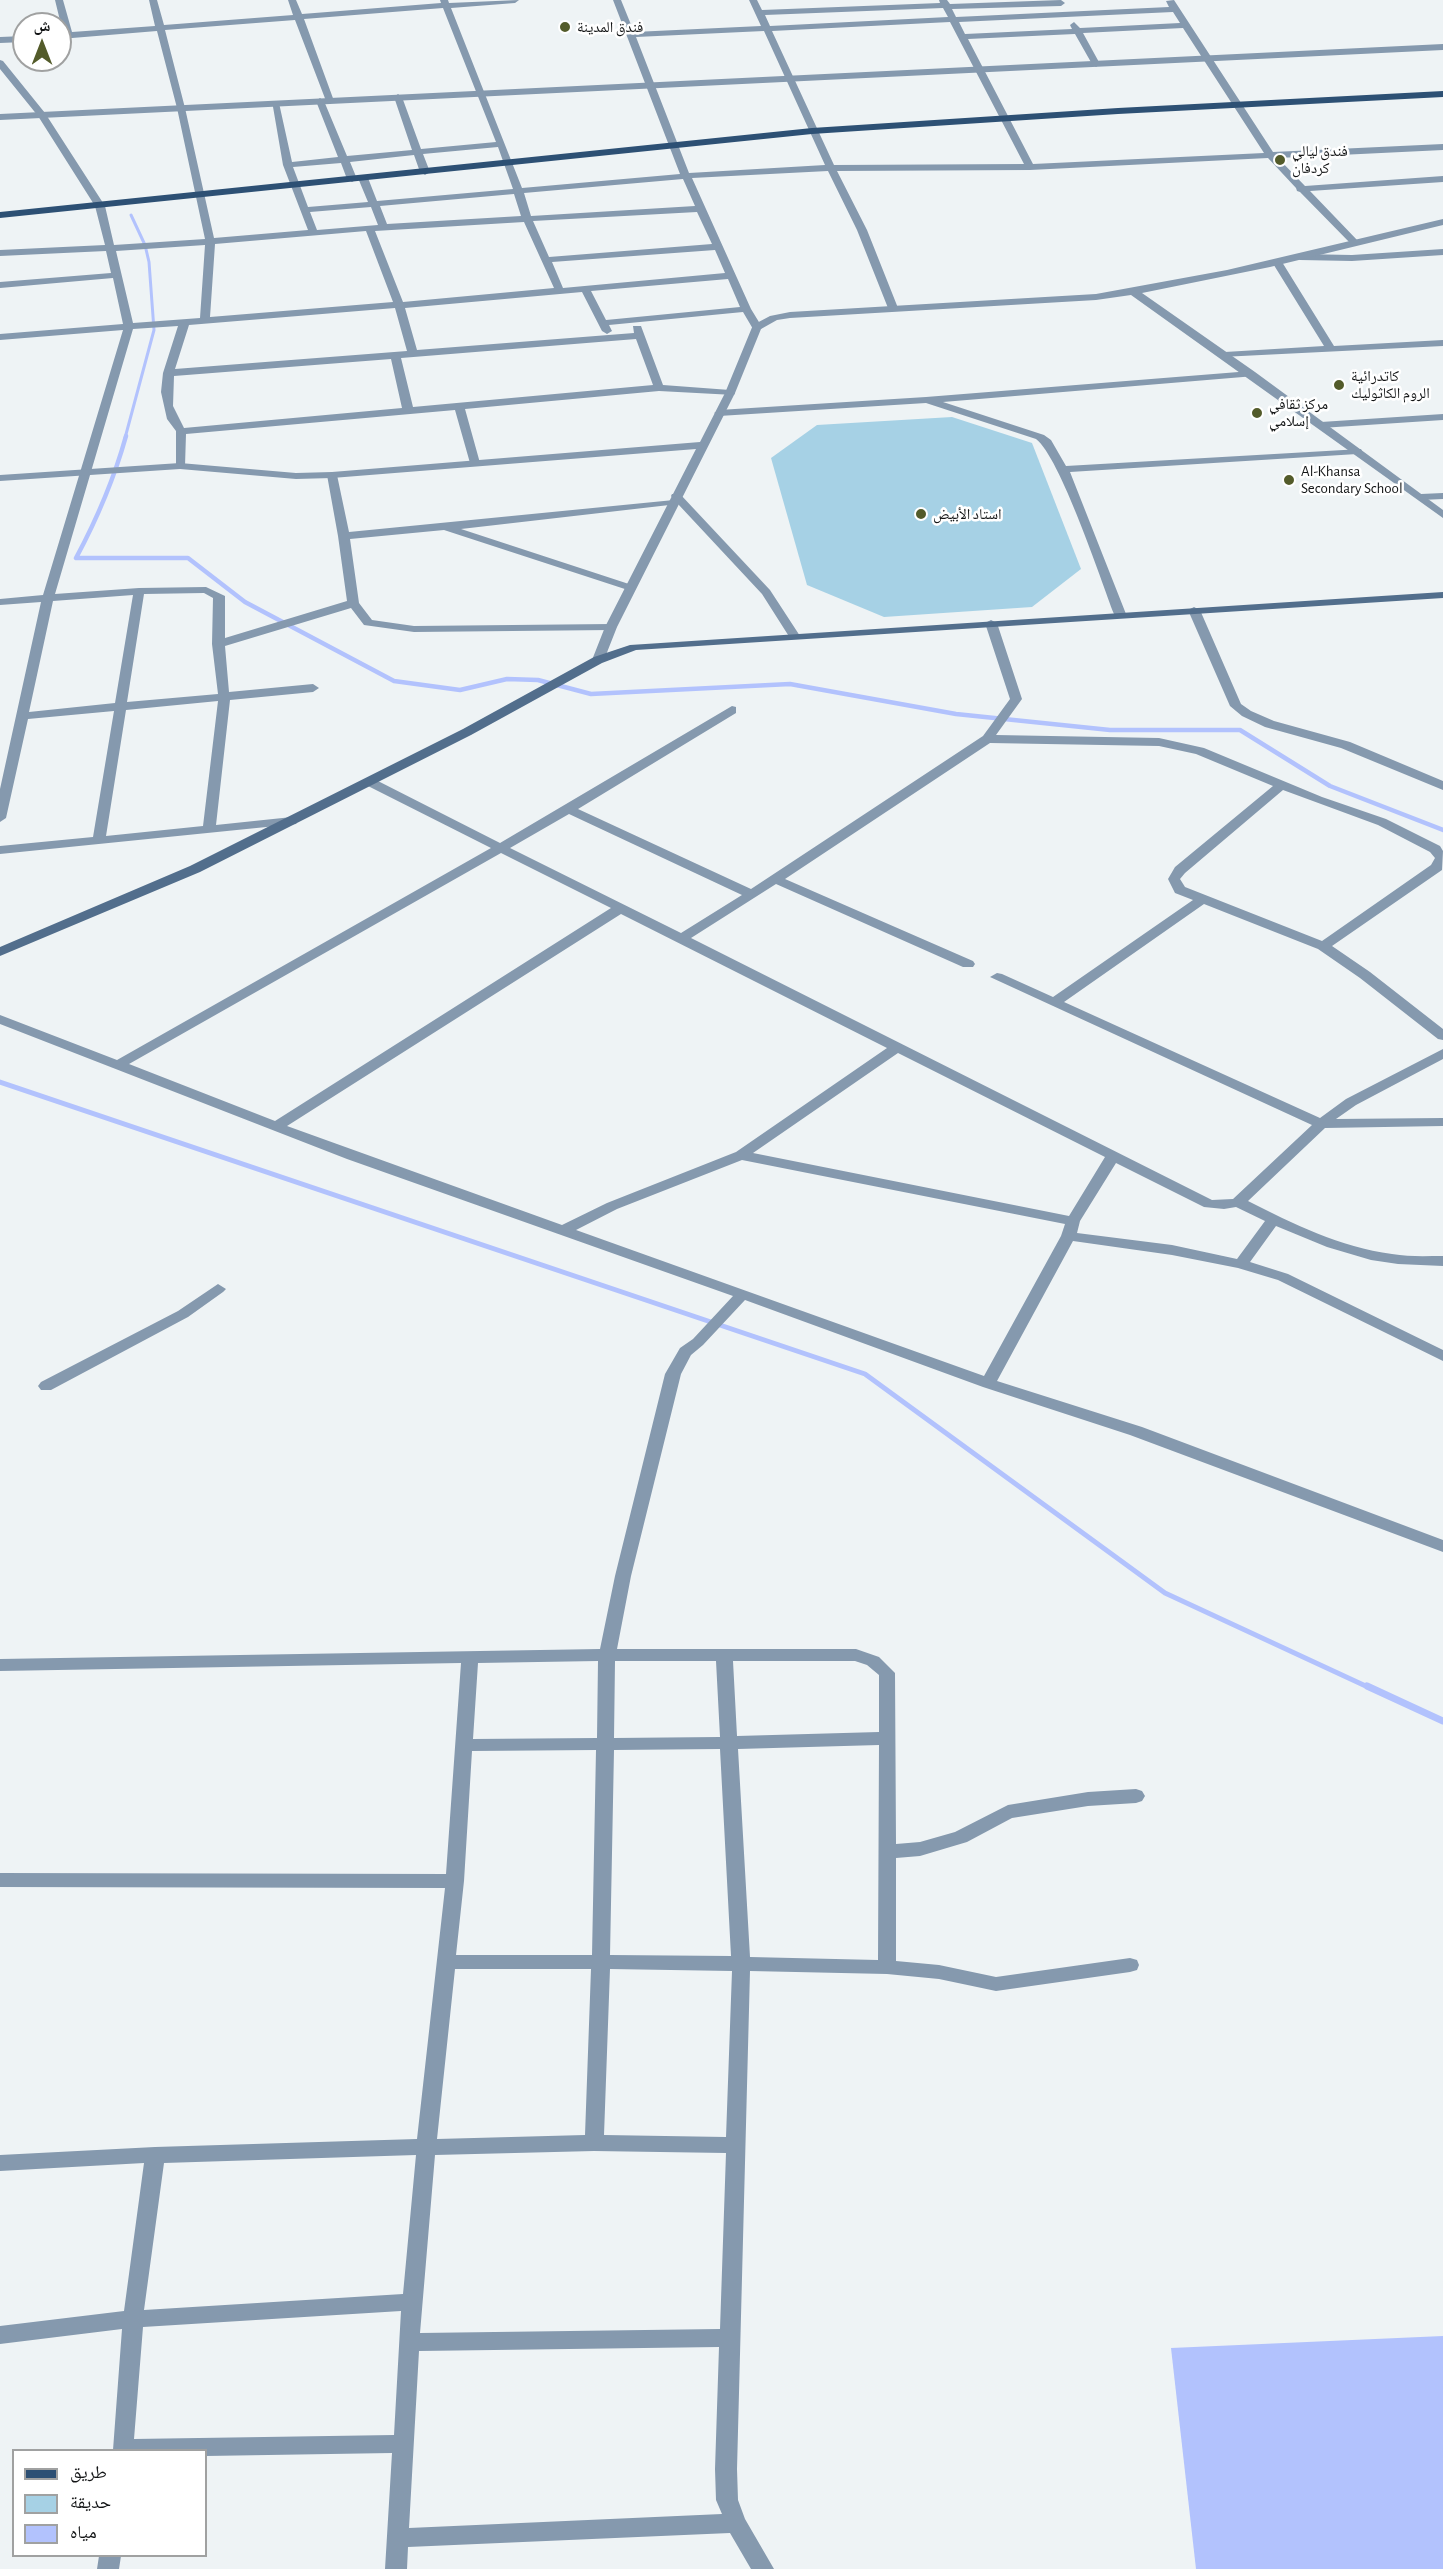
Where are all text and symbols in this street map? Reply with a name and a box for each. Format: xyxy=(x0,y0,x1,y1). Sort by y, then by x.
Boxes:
north arrow xyxy=(12,12,72,72)
text: ش xyxy=(34,18,50,34)
place label: فندق المدينة xyxy=(577,18,643,36)
marker: فندق المدينة xyxy=(558,20,572,34)
place label: فندق ليالي كردفان xyxy=(1292,142,1348,177)
marker: فندق ليالي كردفان xyxy=(1273,153,1287,167)
place label: كاتدرائية الروم الكاثوليك xyxy=(1351,367,1430,402)
marker: كاتدرائية الروم الكاثوليك xyxy=(1332,378,1346,392)
place label: مركز ثقافي إسلامي xyxy=(1269,395,1328,430)
marker: مركز ثقافي إسلامي xyxy=(1250,406,1264,420)
place label: Al-Khansa Secondary School xyxy=(1301,462,1403,497)
marker: Al-Khansa Secondary School xyxy=(1282,473,1296,487)
place label: استاد الأبيض xyxy=(933,505,1002,523)
marker: استاد الأبيض xyxy=(914,507,928,521)
legend xyxy=(12,2449,207,2557)
text: طريق xyxy=(70,2464,107,2482)
text: حديقة xyxy=(70,2494,111,2512)
text: مياه xyxy=(70,2524,97,2542)

